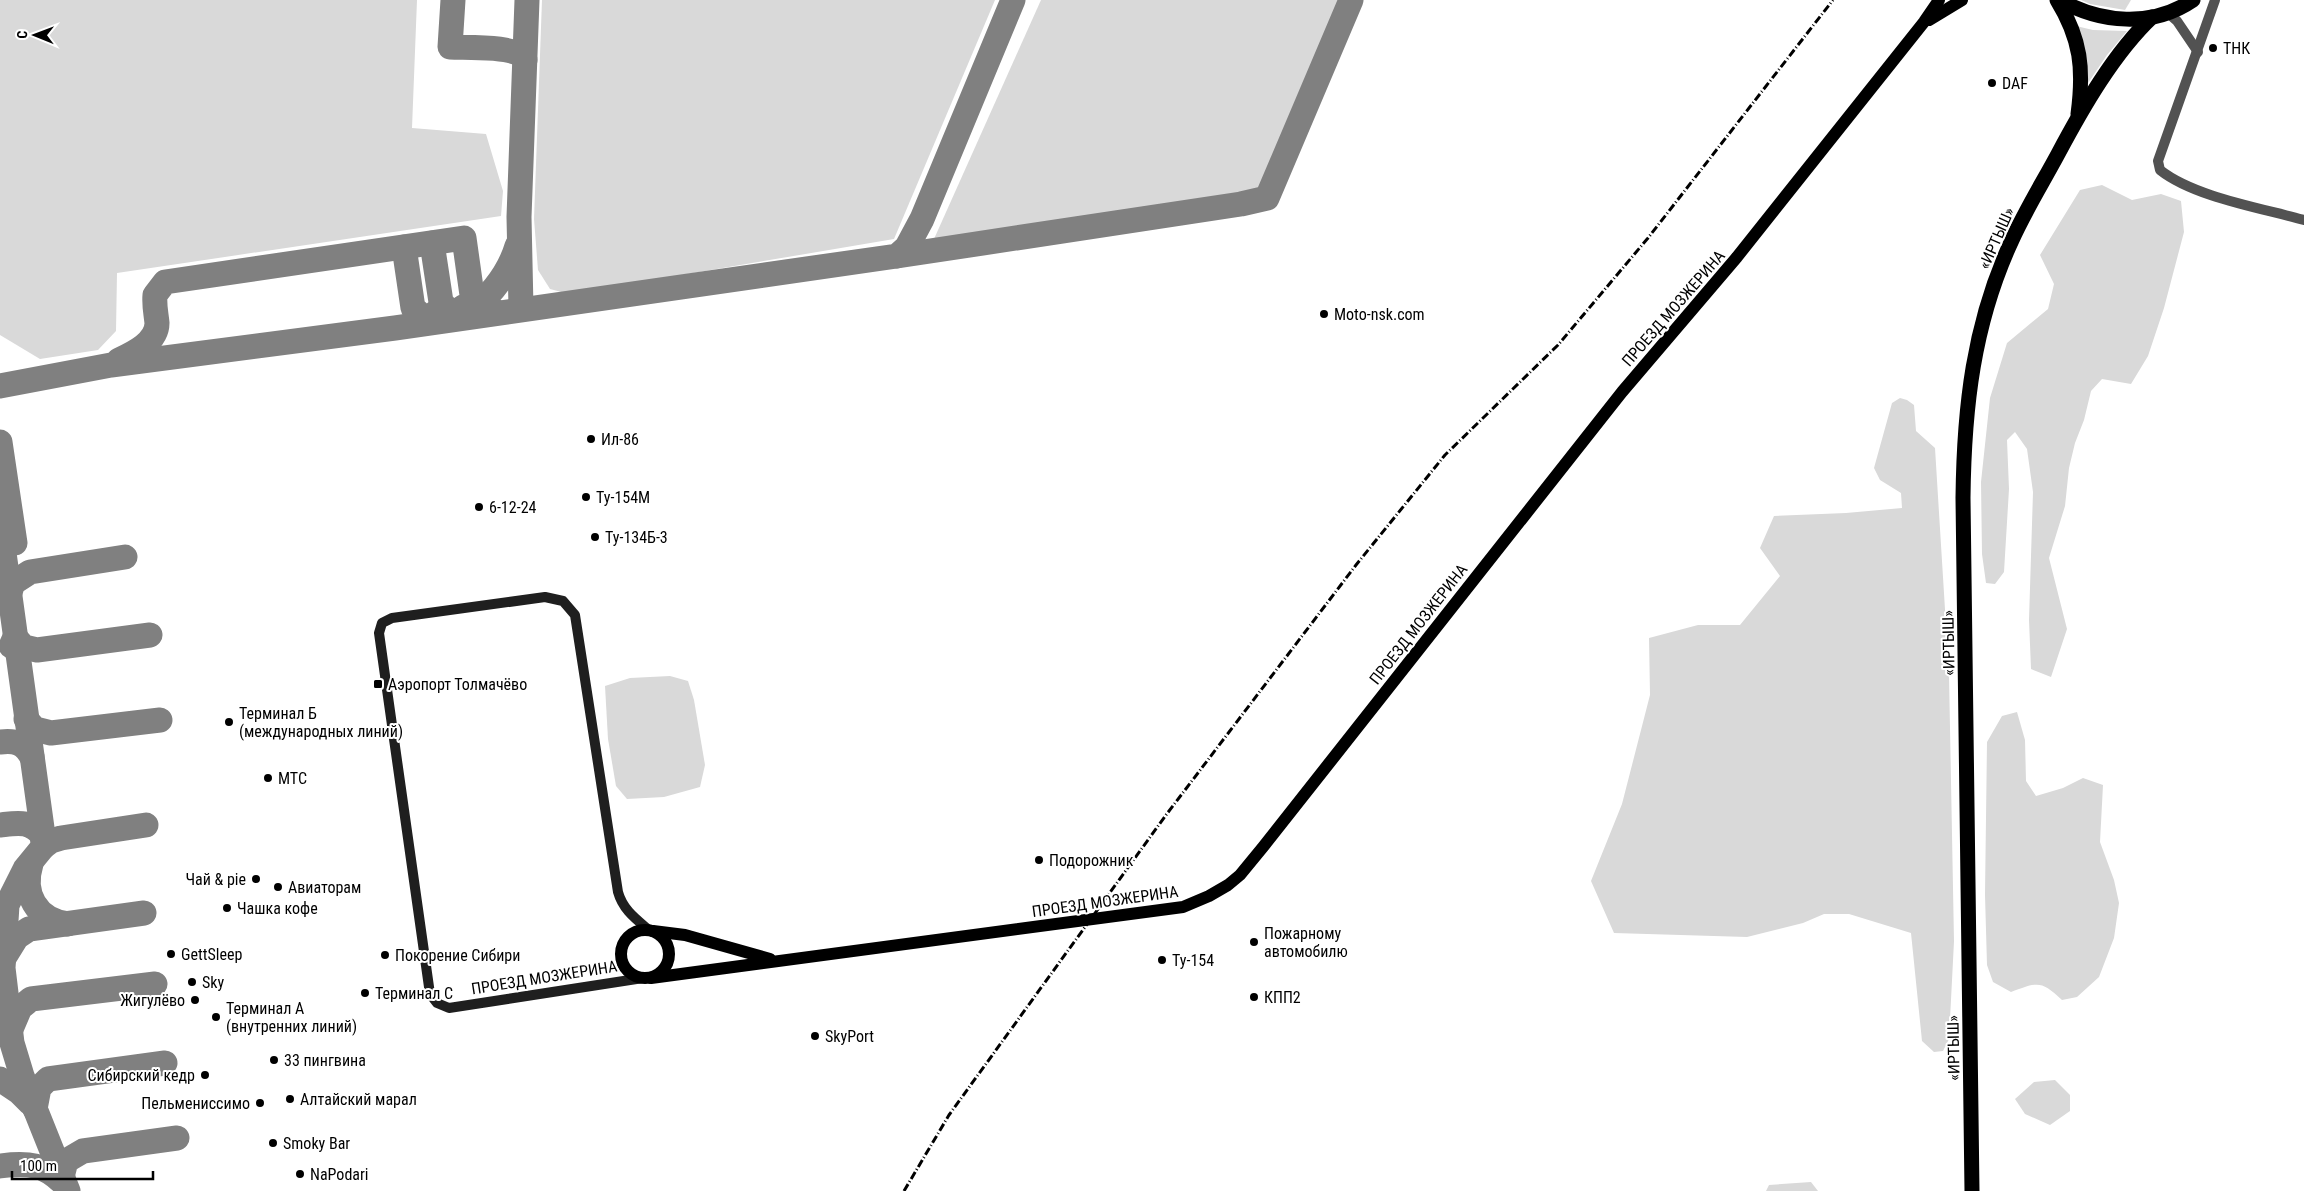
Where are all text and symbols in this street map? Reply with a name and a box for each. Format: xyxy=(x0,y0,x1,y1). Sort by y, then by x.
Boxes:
north arrow xyxy=(10,10,60,60)
text: С xyxy=(14,31,30,39)
place label: ТНК xyxy=(2223,39,2250,58)
marker: ТНК xyxy=(2207,42,2219,54)
place label: DAF xyxy=(2002,74,2028,93)
marker: DAF xyxy=(1986,77,1998,89)
street label: «ИРТЫШ» xyxy=(1974,204,2019,272)
street label: ПРОЕЗД МОЗЖЕРИНА xyxy=(1618,246,1729,370)
place label: Moto-nsk.com xyxy=(1334,305,1425,324)
marker: Moto-nsk.com xyxy=(1318,308,1330,320)
place label: Ил-86 xyxy=(601,430,639,449)
marker: Ил-86 xyxy=(585,433,597,445)
place label: Ту-154М xyxy=(596,488,650,507)
marker: Ту-154М xyxy=(580,491,592,503)
place label: 6-12-24 xyxy=(489,498,537,517)
marker: 6-12-24 xyxy=(473,501,485,513)
place label: Ту-134Б-3 xyxy=(605,528,668,547)
marker: Ту-134Б-3 xyxy=(589,531,601,543)
street label: ПРОЕЗД МОЗЖЕРИНА xyxy=(1366,560,1471,688)
street label: «ИРТЫШ» xyxy=(1938,610,1959,676)
place label: Аэропорт Толмачёво xyxy=(388,675,527,694)
marker: Аэропорт Толмачёво xyxy=(372,678,384,690)
place label: Терминал Б (международных линий) xyxy=(239,704,403,741)
marker: Терминал Б (международных линий) xyxy=(223,716,235,728)
place label: МТС xyxy=(278,769,307,788)
marker: МТС xyxy=(262,772,274,784)
place label: Подорожник xyxy=(1049,851,1134,870)
marker: Подорожник xyxy=(1033,854,1045,866)
place label: Чай & pie xyxy=(185,870,246,889)
marker: Чай & pie xyxy=(250,873,262,885)
place label: Авиаторам xyxy=(288,878,361,897)
marker: Авиаторам xyxy=(272,881,284,893)
street label: ПРОЕЗД МОЗЖЕРИНА xyxy=(1031,882,1179,921)
place label: Чашка кофе xyxy=(237,899,318,918)
marker: Чашка кофе xyxy=(221,902,233,914)
place label: Пожарному автомобилю xyxy=(1264,924,1348,961)
marker: Пожарному автомобилю xyxy=(1248,936,1260,948)
place label: GettSleep xyxy=(181,945,242,964)
place label: Покорение Сибири xyxy=(395,946,520,965)
marker: GettSleep xyxy=(165,948,177,960)
marker: Покорение Сибири xyxy=(379,949,391,961)
place label: Ту-154 xyxy=(1172,951,1214,970)
marker: Ту-154 xyxy=(1156,954,1168,966)
street label: ПРОЕЗД МОЗЖЕРИНА xyxy=(470,957,618,998)
place label: Sky xyxy=(202,973,225,992)
marker: Sky xyxy=(186,976,198,988)
place label: Терминал С xyxy=(375,984,453,1003)
marker: Терминал С xyxy=(359,987,371,999)
place label: КПП2 xyxy=(1264,988,1301,1007)
place label: Жигулёво xyxy=(120,991,185,1010)
marker: КПП2 xyxy=(1248,991,1260,1003)
marker: Жигулёво xyxy=(189,994,201,1006)
place label: Терминал А (внутренних линий) xyxy=(226,999,357,1036)
marker: Терминал А (внутренних линий) xyxy=(210,1011,222,1023)
street label: «ИРТЫШ» xyxy=(1943,1015,1964,1081)
place label: SkyPort xyxy=(825,1027,874,1046)
marker: SkyPort xyxy=(809,1030,821,1042)
place label: 33 пингвина xyxy=(284,1051,366,1070)
marker: 33 пингвина xyxy=(268,1054,280,1066)
place label: Сибирский кедр xyxy=(88,1066,195,1085)
marker: Сибирский кедр xyxy=(199,1069,211,1081)
place label: Алтайский марал xyxy=(300,1090,417,1109)
marker: Алтайский марал xyxy=(284,1093,296,1105)
place label: Пельмениссимо xyxy=(141,1094,250,1113)
marker: Пельмениссимо xyxy=(254,1097,266,1109)
place label: Smoky Bar xyxy=(283,1134,350,1153)
marker: Smoky Bar xyxy=(267,1137,279,1149)
scale bar xyxy=(12,1148,154,1180)
text: 100 m xyxy=(20,1157,57,1175)
place label: NaPodari xyxy=(310,1165,369,1184)
marker: NaPodari xyxy=(294,1168,306,1180)

